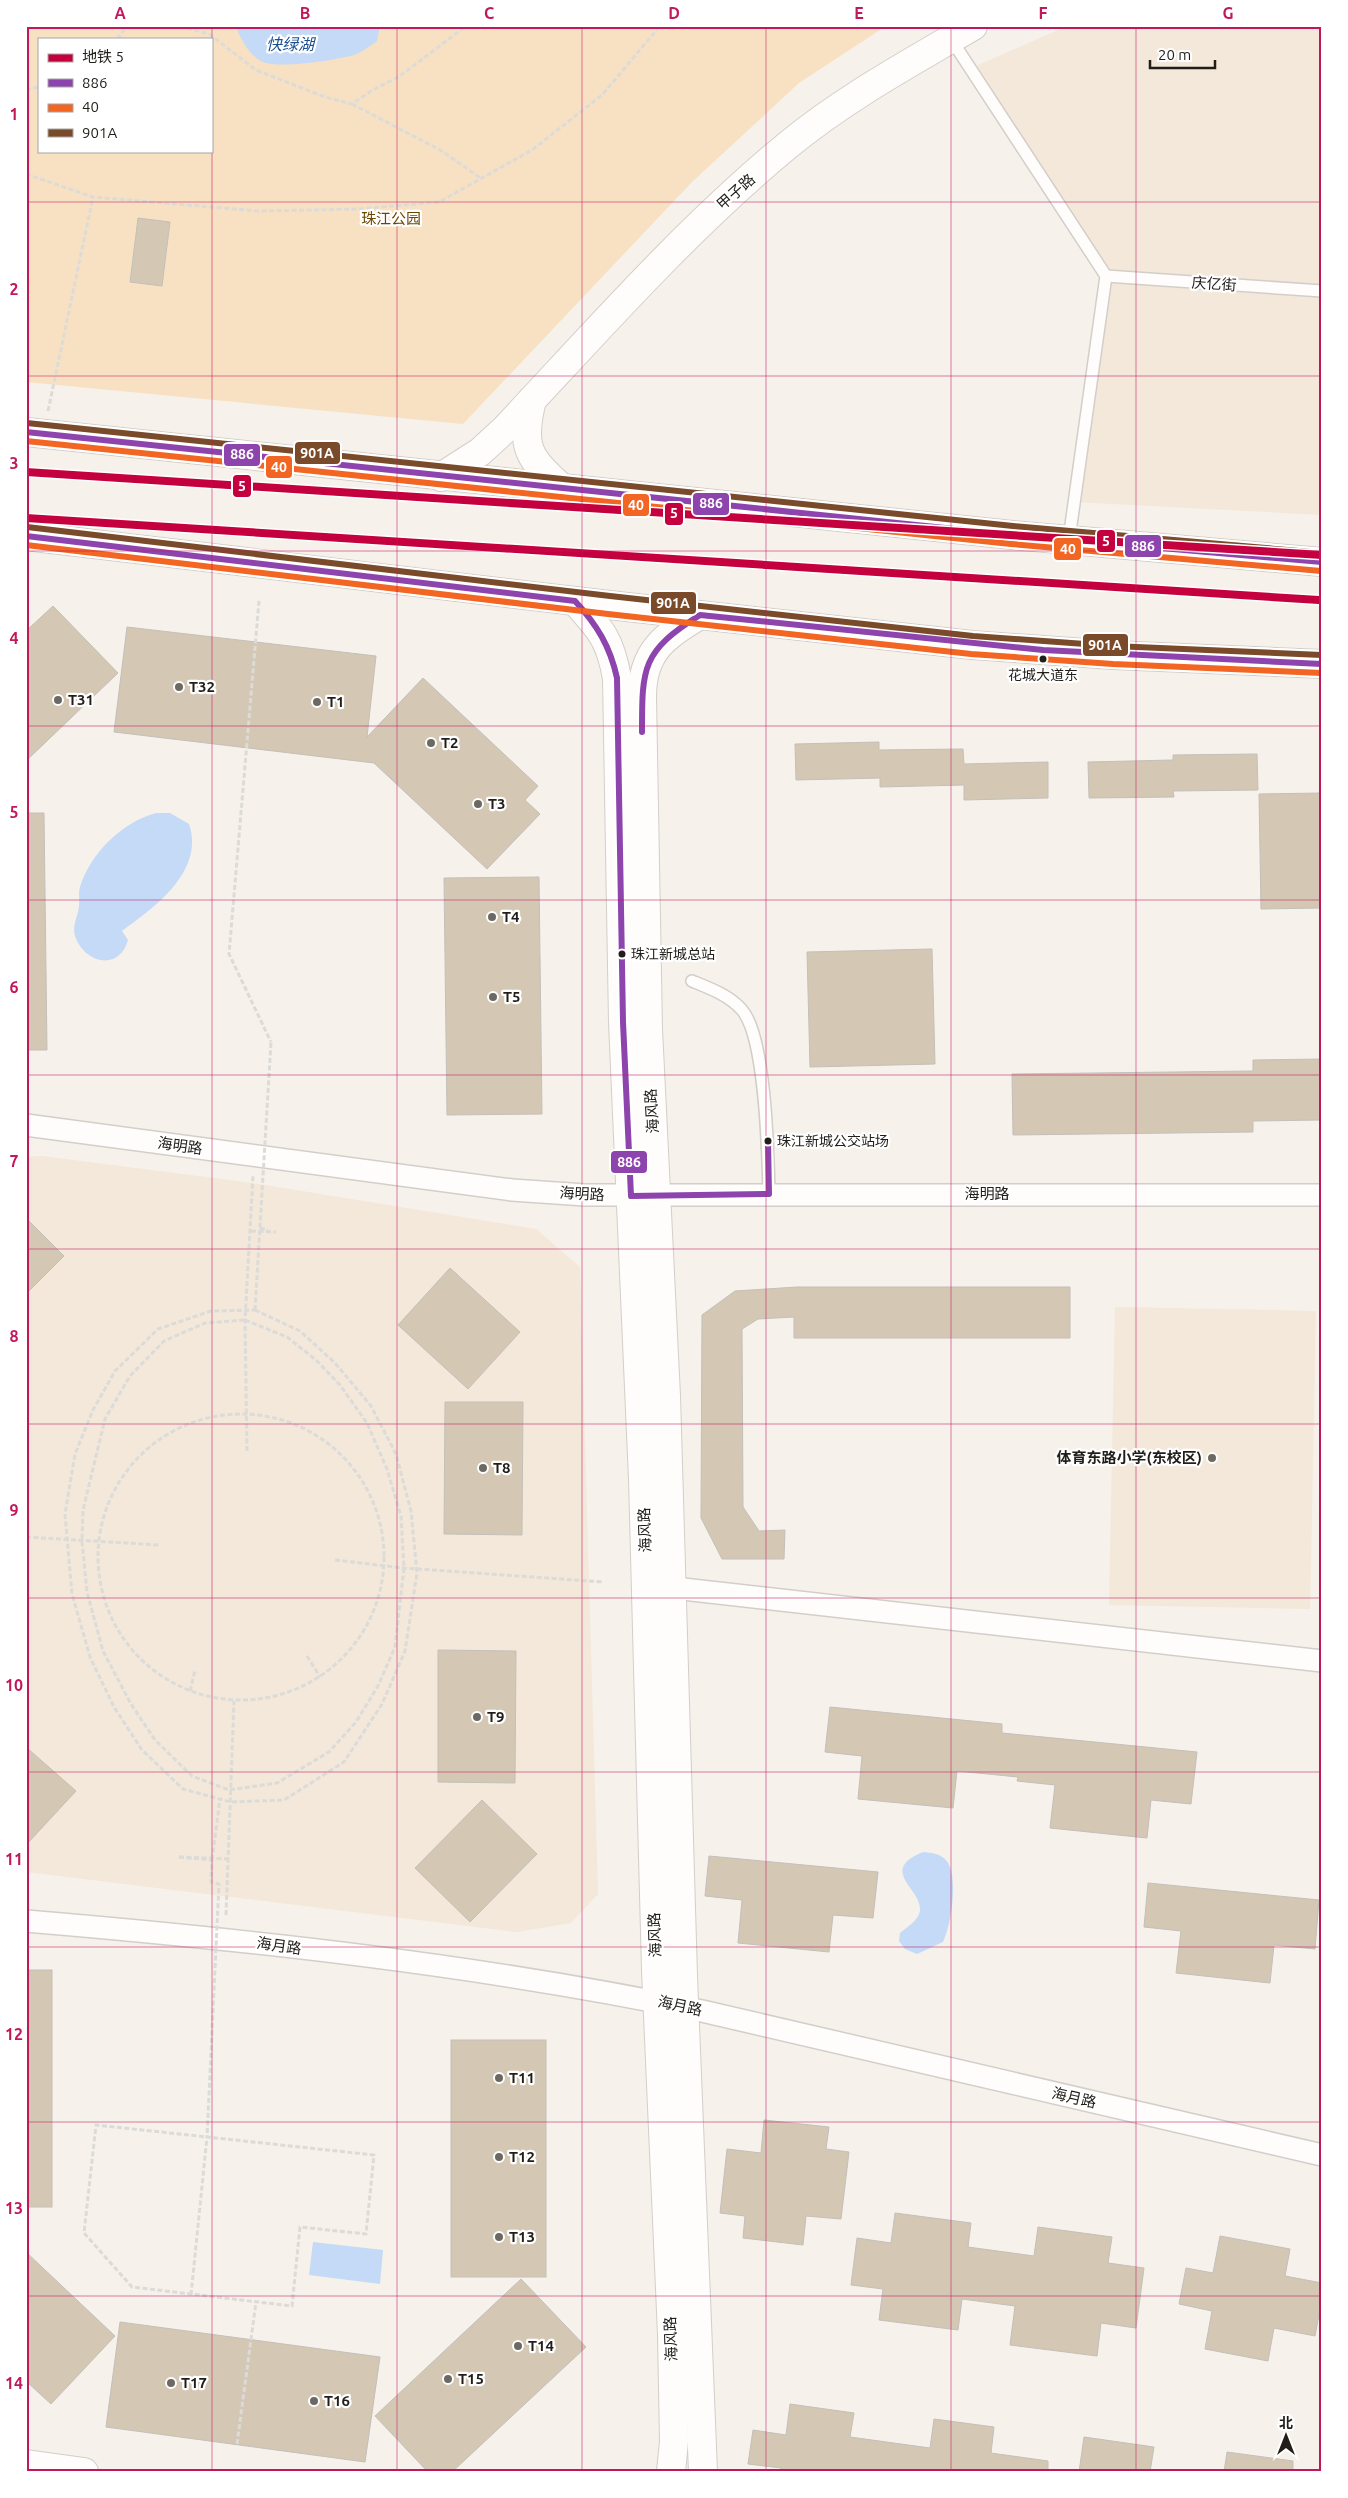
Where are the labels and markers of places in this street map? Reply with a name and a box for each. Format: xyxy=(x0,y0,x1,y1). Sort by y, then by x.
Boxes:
marker: 花城大道东 xyxy=(1038,654,1048,664)
place label: 花城大道东 xyxy=(1008,667,1078,683)
place label: T32 xyxy=(189,678,215,695)
marker: T32 xyxy=(173,681,185,693)
place label: T31 xyxy=(68,691,94,708)
place label: T1 xyxy=(327,693,344,710)
marker: T31 xyxy=(52,694,64,706)
marker: T1 xyxy=(311,696,323,708)
place label: T2 xyxy=(441,734,458,751)
marker: T2 xyxy=(425,737,437,749)
place label: T3 xyxy=(488,795,505,812)
marker: T3 xyxy=(472,798,484,810)
place label: T4 xyxy=(502,908,519,925)
marker: T4 xyxy=(486,911,498,923)
place label: 珠江新城总站 xyxy=(631,946,715,962)
marker: 珠江新城总站 xyxy=(617,949,627,959)
place label: T5 xyxy=(503,988,520,1005)
marker: T5 xyxy=(487,991,499,1003)
place label: 珠江新城公交站场 xyxy=(777,1133,889,1149)
marker: 珠江新城公交站场 xyxy=(763,1136,773,1146)
place label: 体育东路小学(东校区) xyxy=(1057,1449,1202,1466)
marker: 体育东路小学(东校区) xyxy=(1206,1452,1218,1464)
place label: T8 xyxy=(493,1459,510,1476)
marker: T8 xyxy=(477,1462,489,1474)
place label: T9 xyxy=(487,1708,504,1725)
marker: T9 xyxy=(471,1711,483,1723)
place label: T11 xyxy=(509,2069,535,2086)
marker: T11 xyxy=(493,2072,505,2084)
place label: T12 xyxy=(509,2148,535,2165)
marker: T12 xyxy=(493,2151,505,2163)
place label: T13 xyxy=(509,2228,535,2245)
marker: T13 xyxy=(493,2231,505,2243)
place label: T14 xyxy=(528,2337,554,2354)
marker: T14 xyxy=(512,2340,524,2352)
place label: T15 xyxy=(458,2370,484,2387)
marker: T15 xyxy=(442,2373,454,2385)
place label: T17 xyxy=(181,2374,207,2391)
marker: T17 xyxy=(165,2377,177,2389)
place label: T16 xyxy=(324,2392,350,2409)
marker: T16 xyxy=(308,2395,320,2407)

